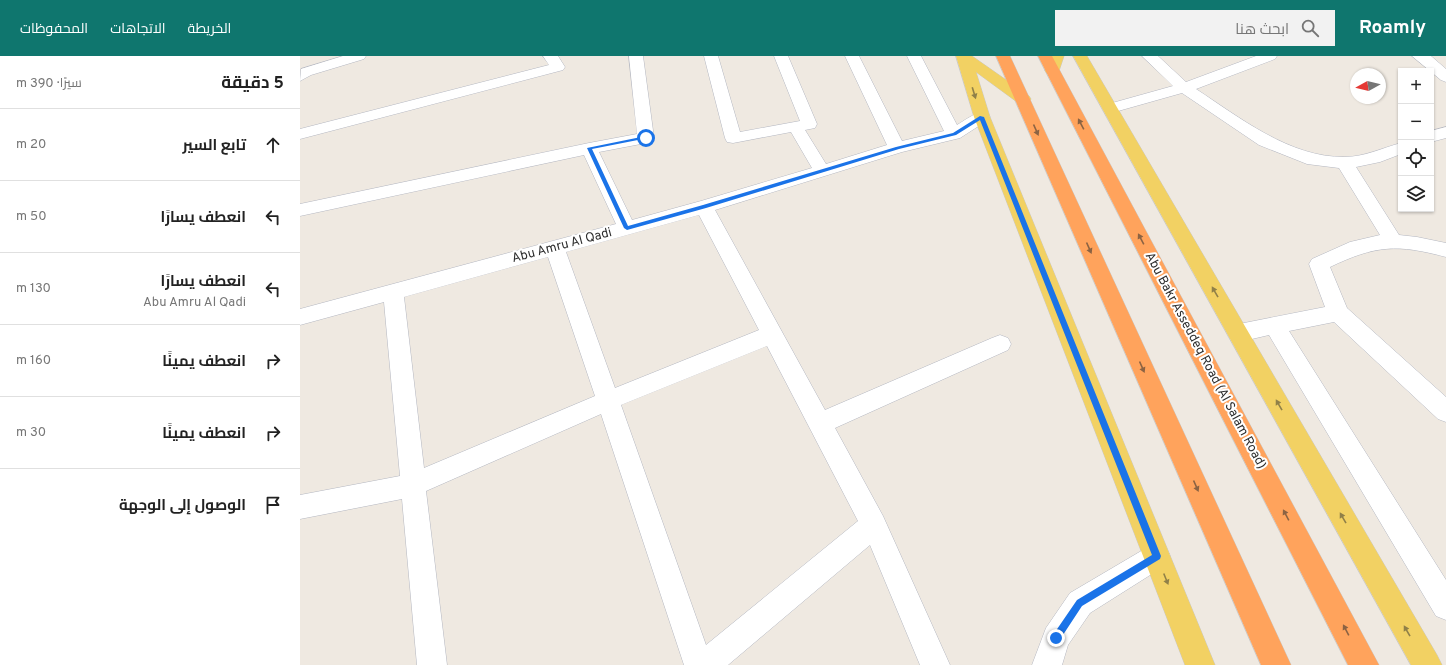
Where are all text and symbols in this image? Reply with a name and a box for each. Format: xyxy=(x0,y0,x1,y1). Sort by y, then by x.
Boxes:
search box xyxy=(1055,10,1335,46)
text: Roamly xyxy=(1359,16,1426,40)
icon: search xyxy=(1299,17,1321,39)
text: المحفوظات xyxy=(20,21,88,38)
text: الاتجاهات xyxy=(110,21,166,38)
text: الخريطة xyxy=(188,21,231,38)
text: ابحث هنا xyxy=(1235,21,1289,40)
north arrow xyxy=(1350,68,1386,104)
map controls xyxy=(1398,68,1434,212)
button: + xyxy=(1398,68,1434,104)
text: 5 دقيقة xyxy=(221,73,284,95)
text: سيرًا · 390 m xyxy=(16,76,82,92)
one-way arrow xyxy=(971,88,977,100)
button: − xyxy=(1398,104,1434,140)
one-way arrow xyxy=(1077,118,1084,130)
one-way arrow xyxy=(1033,124,1039,135)
route start xyxy=(637,129,655,147)
icon: ahead xyxy=(262,134,284,156)
text: 20 m xyxy=(16,137,46,153)
text: تابع السير xyxy=(183,137,246,156)
button: locate xyxy=(1398,140,1434,176)
button: layers xyxy=(1398,176,1434,212)
icon: left xyxy=(262,206,284,228)
text: 50 m xyxy=(16,209,46,225)
text: انعطف يسارًا xyxy=(160,209,246,228)
street label: Abu Amru Al Qadi xyxy=(510,225,614,267)
one-way arrow xyxy=(1138,233,1144,245)
one-way arrow xyxy=(1087,243,1093,255)
street label: Abu Bakr Asseddeq Road (Al Salam Road) xyxy=(1141,250,1269,472)
text: انعطف يسارًا xyxy=(160,273,246,292)
icon: left xyxy=(262,278,284,300)
text: 130 m xyxy=(16,281,51,297)
one-way arrow xyxy=(1212,286,1218,298)
text: Abu Amru Al Qadi xyxy=(143,295,246,311)
icon: right xyxy=(262,350,284,372)
text: 160 m xyxy=(16,353,51,369)
text: انعطف يمينًا xyxy=(162,353,246,372)
one-way arrow xyxy=(1139,361,1146,373)
one-way arrow xyxy=(1276,399,1283,411)
icon: right xyxy=(262,422,284,444)
text: 30 m xyxy=(16,425,46,441)
text: انعطف يمينًا xyxy=(162,425,246,444)
one-way arrow xyxy=(1193,480,1199,492)
icon: arrive xyxy=(262,494,284,516)
text: الوصول إلى الوجهة xyxy=(119,497,246,516)
one-way arrow xyxy=(1283,510,1289,521)
one-way arrow xyxy=(1340,512,1347,524)
one-way arrow xyxy=(1163,573,1169,584)
one-way arrow xyxy=(1343,625,1350,636)
one-way arrow xyxy=(1404,625,1411,637)
route end xyxy=(1047,629,1065,647)

